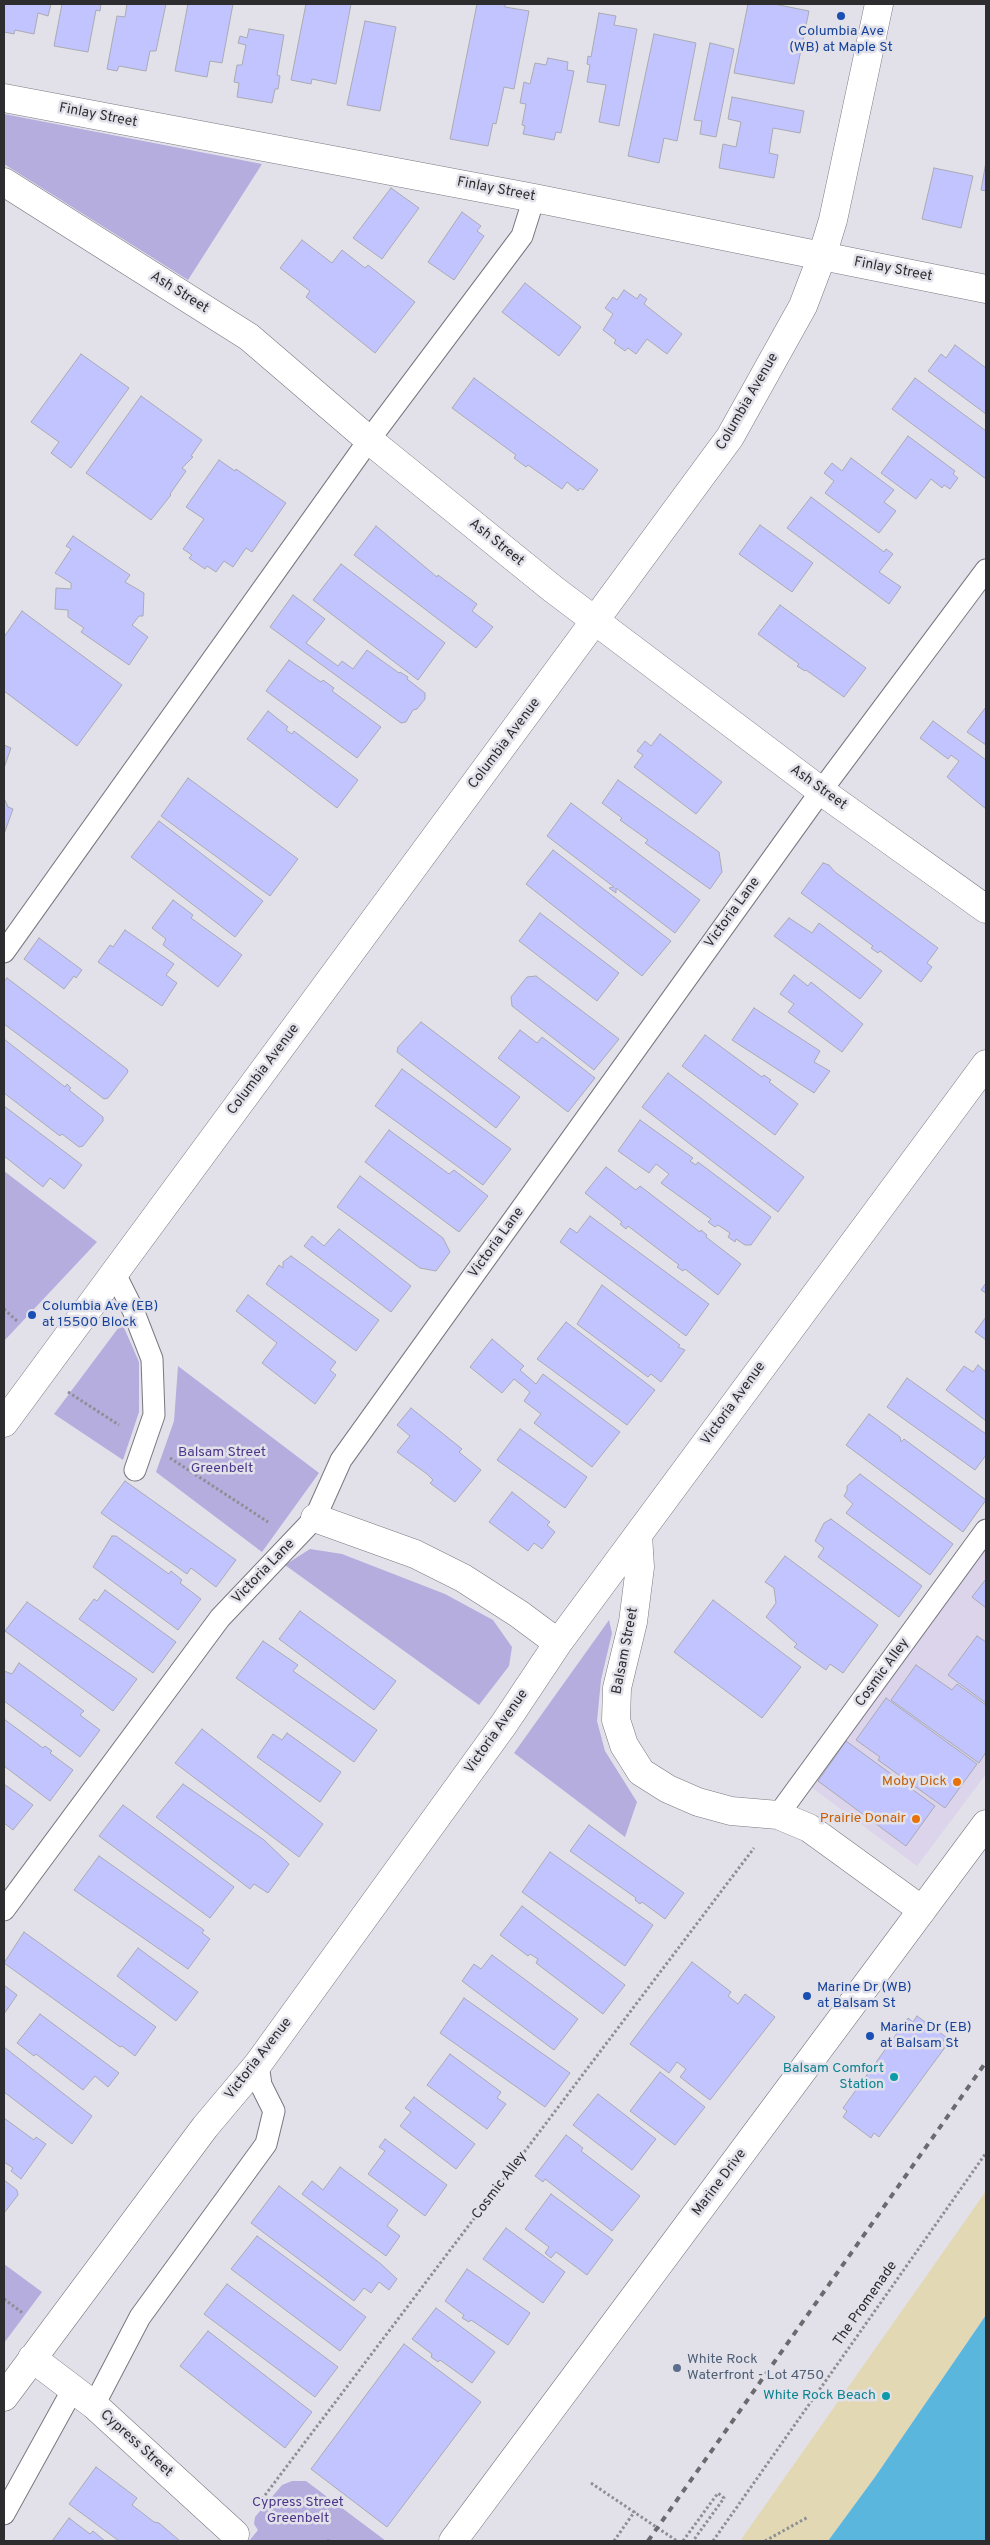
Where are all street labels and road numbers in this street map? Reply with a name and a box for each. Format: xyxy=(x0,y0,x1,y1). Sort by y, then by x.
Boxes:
street label: Finlay Street xyxy=(57,100,139,132)
street label: Finlay Street xyxy=(455,174,537,206)
street label: Finlay Street xyxy=(852,254,934,286)
street label: Ash Street xyxy=(147,268,211,318)
street label: Columbia Avenue xyxy=(713,350,783,454)
street label: Ash Street xyxy=(465,516,527,570)
street label: Columbia Avenue xyxy=(465,695,545,793)
street label: Ash Street xyxy=(786,762,850,814)
street label: Victoria Lane xyxy=(702,874,764,952)
street label: Columbia Avenue xyxy=(224,1021,304,1119)
street label: Victoria Lane xyxy=(466,1204,528,1282)
street label: Victoria Avenue xyxy=(698,1359,770,1449)
street label: Victoria Lane xyxy=(229,1536,299,1608)
street label: Balsam Street xyxy=(609,1606,643,1696)
street label: Cosmic Alley xyxy=(853,1635,913,1711)
street label: Victoria Avenue xyxy=(462,1687,532,1777)
street label: Victoria Avenue xyxy=(222,2015,296,2103)
street label: Marine Drive xyxy=(689,2146,751,2220)
street label: Cosmic Alley xyxy=(469,2149,531,2223)
street label: The Promenade xyxy=(831,2258,901,2350)
street label: Cypress Street xyxy=(96,2407,176,2481)

